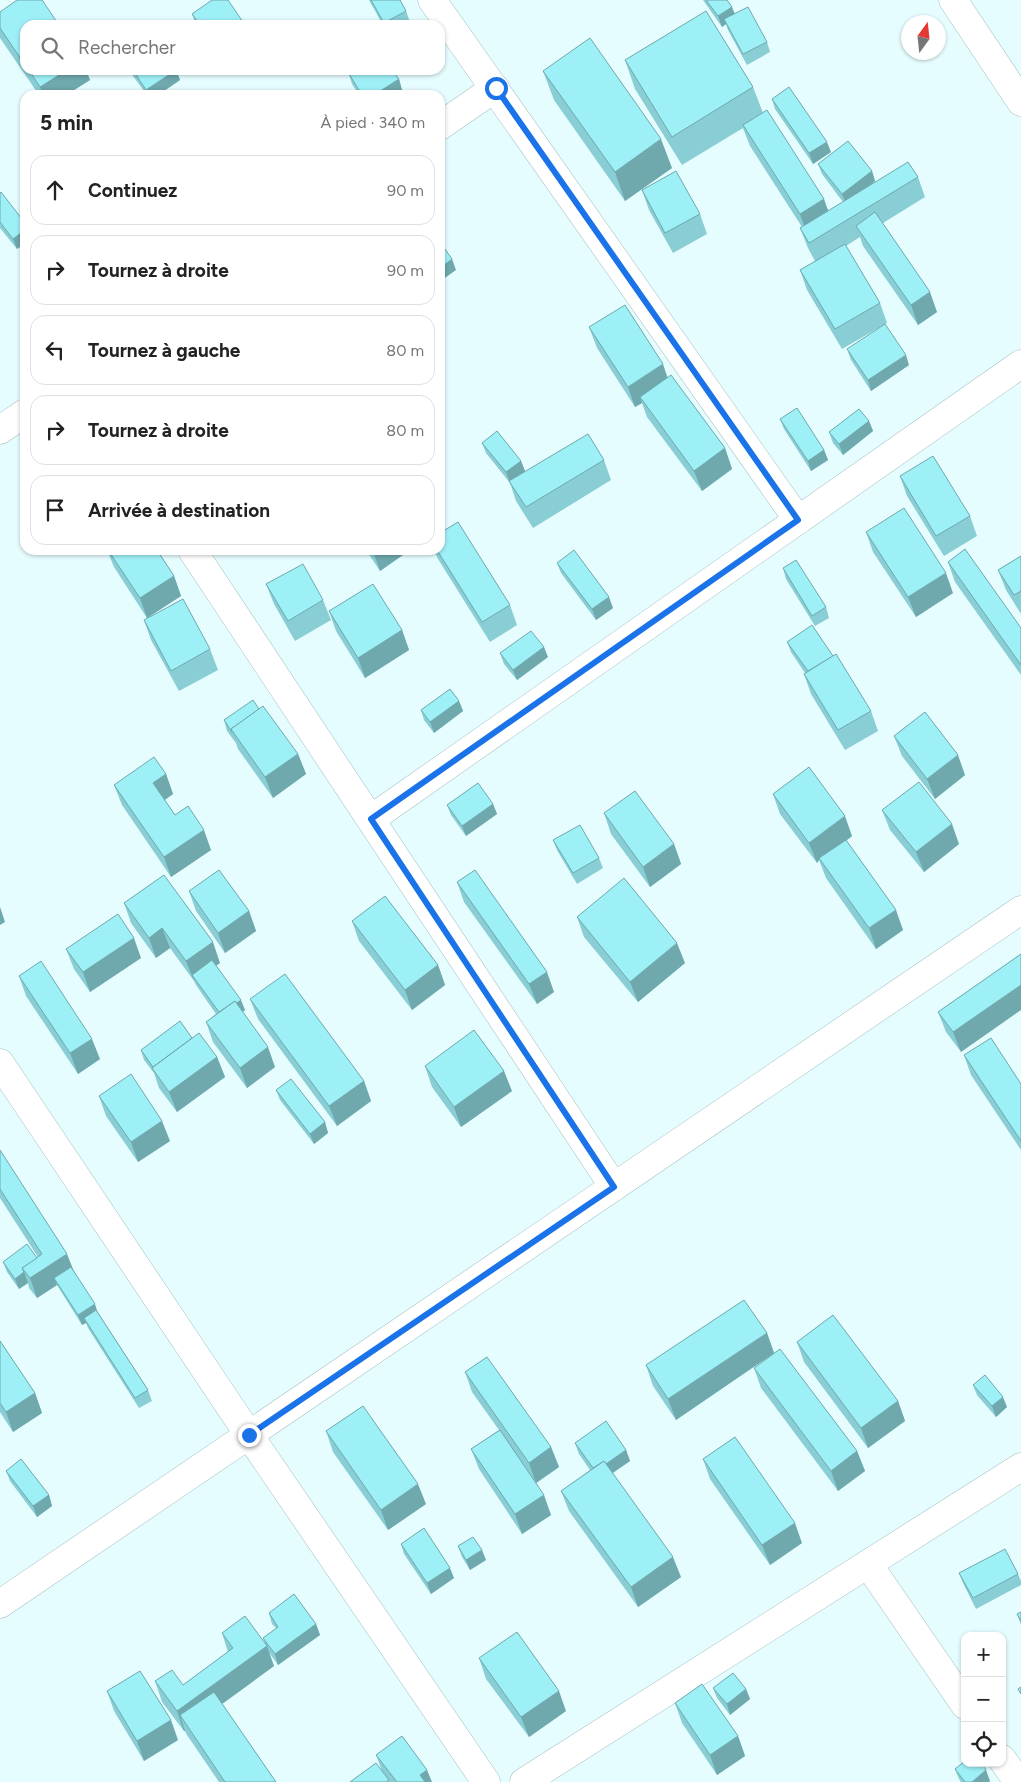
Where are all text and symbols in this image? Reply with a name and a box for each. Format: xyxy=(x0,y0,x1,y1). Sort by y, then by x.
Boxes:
north arrow xyxy=(901,15,946,60)
search box xyxy=(20,20,445,75)
icon: search xyxy=(38,34,66,62)
text: Rechercher xyxy=(78,36,176,59)
route start xyxy=(485,77,508,100)
text: 5 min xyxy=(40,110,93,135)
text: À pied · 340 m xyxy=(321,113,425,132)
icon: ahead xyxy=(41,176,69,204)
text: Continuez xyxy=(88,179,177,202)
text: 90 m xyxy=(387,181,424,200)
icon: right xyxy=(41,256,69,284)
text: Tournez à droite xyxy=(88,259,229,282)
text: 90 m xyxy=(387,261,424,280)
icon: left xyxy=(41,336,69,364)
text: Tournez à gauche xyxy=(88,339,240,362)
text: 80 m xyxy=(386,341,424,360)
icon: right xyxy=(41,416,69,444)
text: Tournez à droite xyxy=(88,419,229,442)
text: 80 m xyxy=(386,421,424,440)
icon: arrive xyxy=(41,496,69,524)
text: Arrivée à destination xyxy=(88,499,270,522)
route end xyxy=(238,1424,261,1447)
map controls xyxy=(961,1632,1006,1767)
button: + xyxy=(961,1632,1006,1677)
button: − xyxy=(961,1677,1006,1722)
button: locate xyxy=(961,1722,1006,1767)

